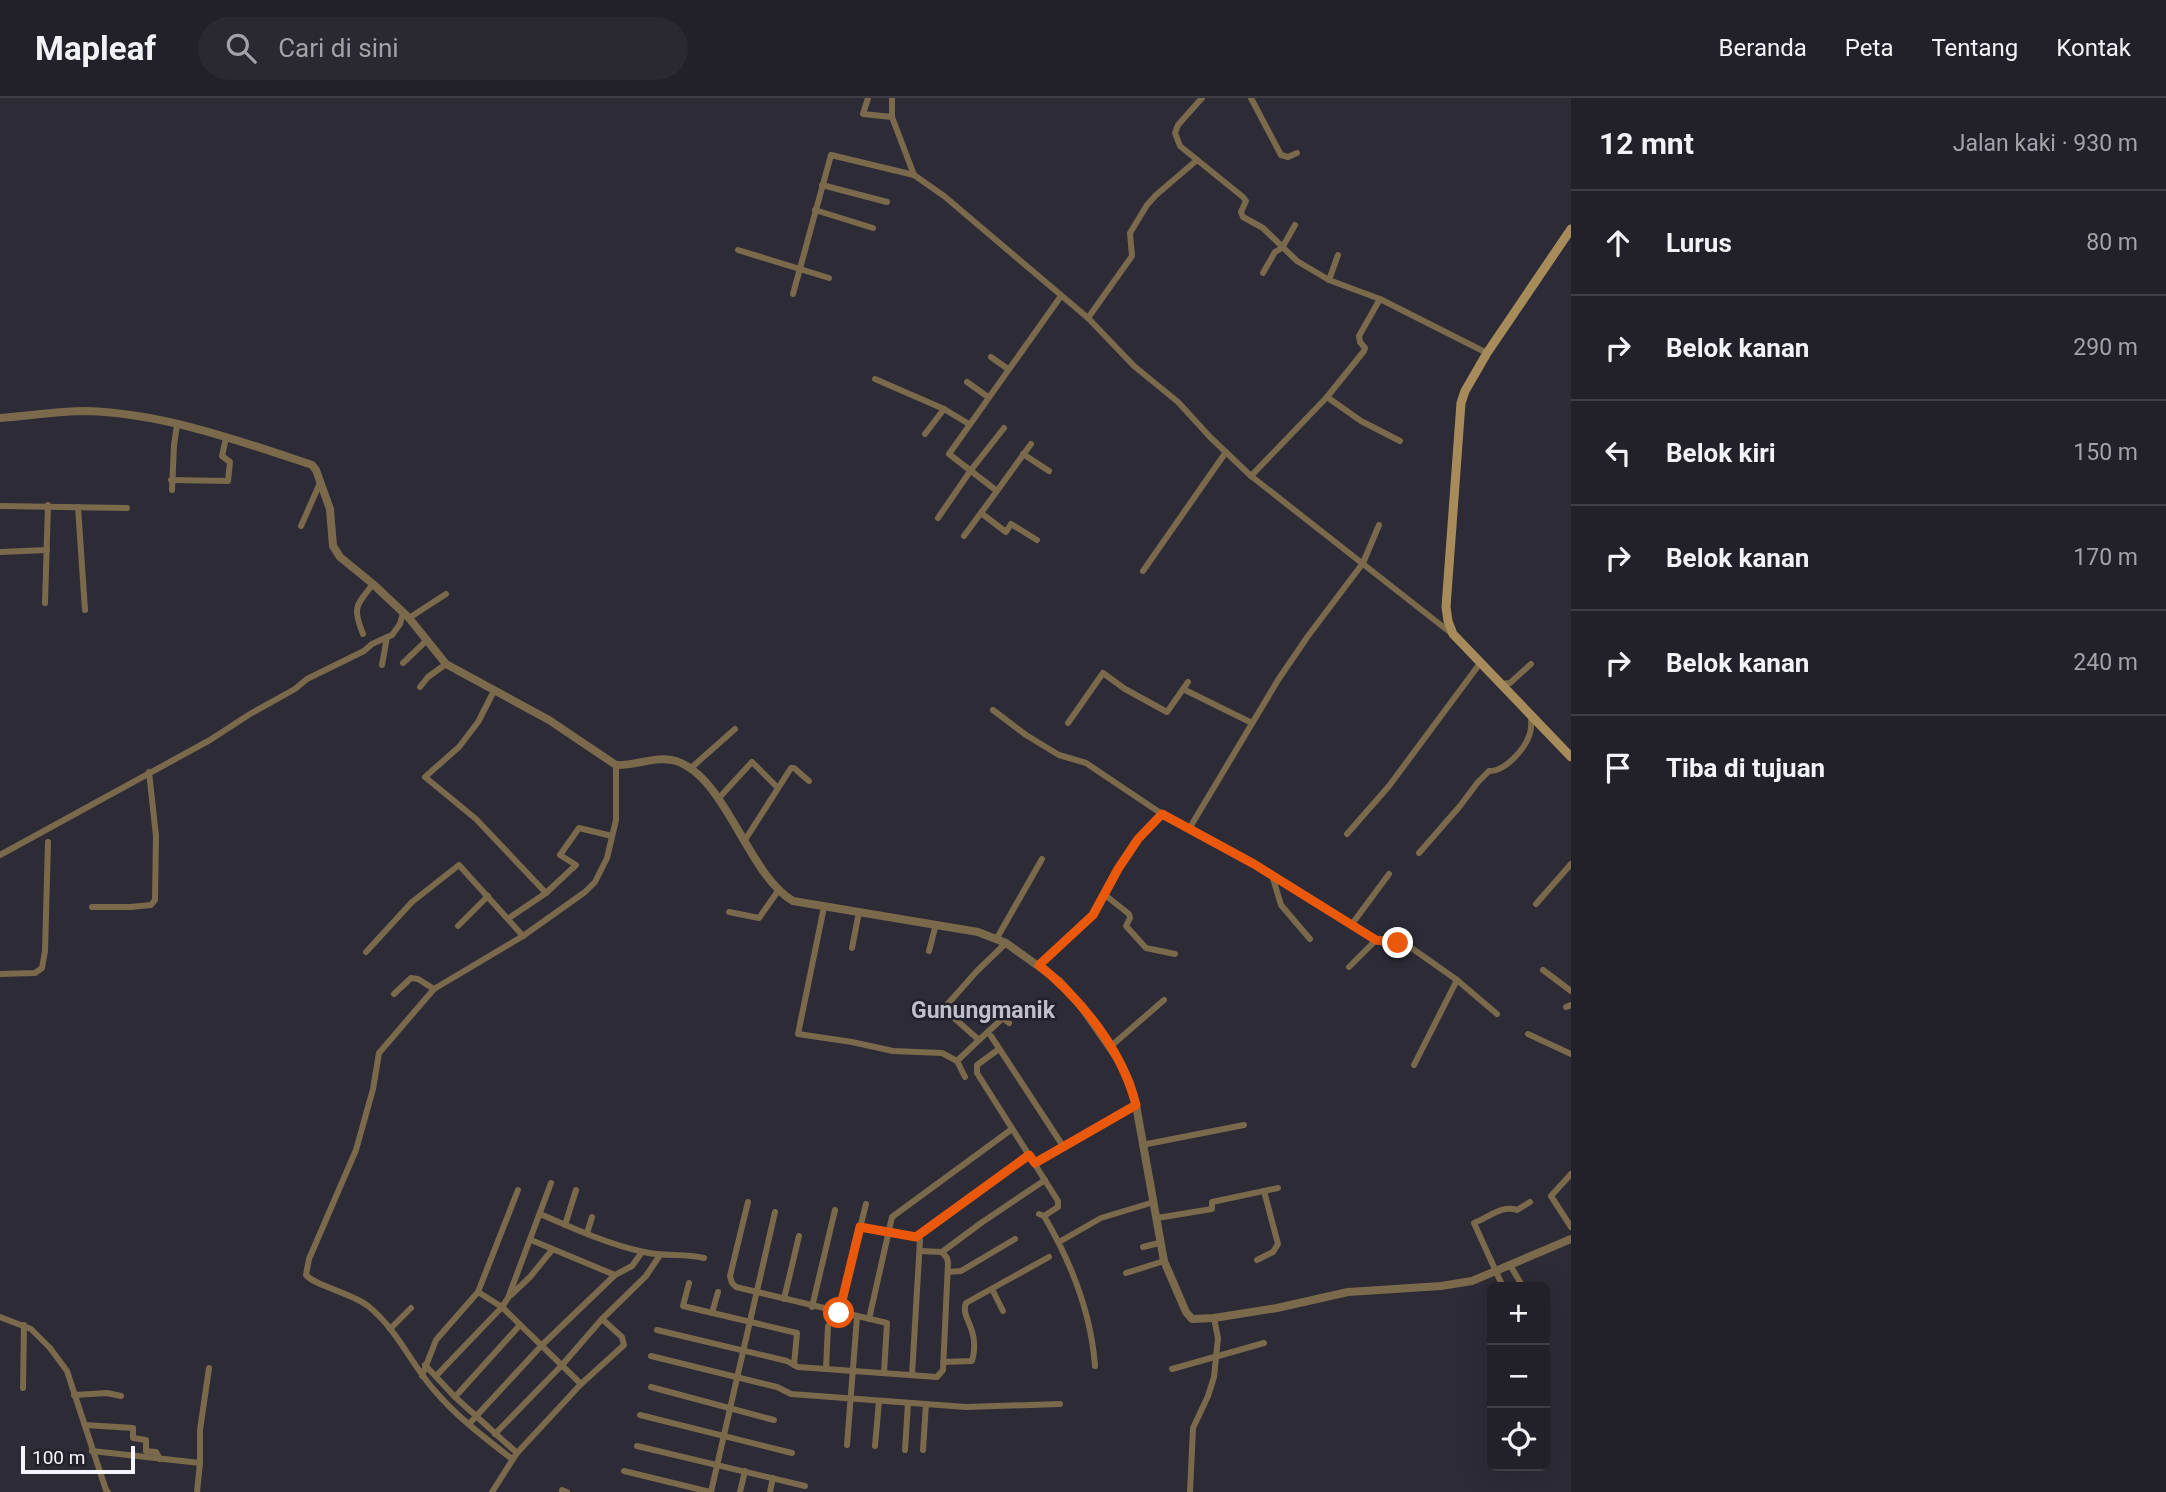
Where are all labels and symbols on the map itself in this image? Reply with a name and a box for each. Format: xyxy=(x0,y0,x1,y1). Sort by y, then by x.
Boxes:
route end xyxy=(1382,927,1413,958)
district label: Gunungmanik xyxy=(911,997,1056,1024)
route start xyxy=(823,1297,854,1328)
scale bar xyxy=(21,1443,135,1475)

